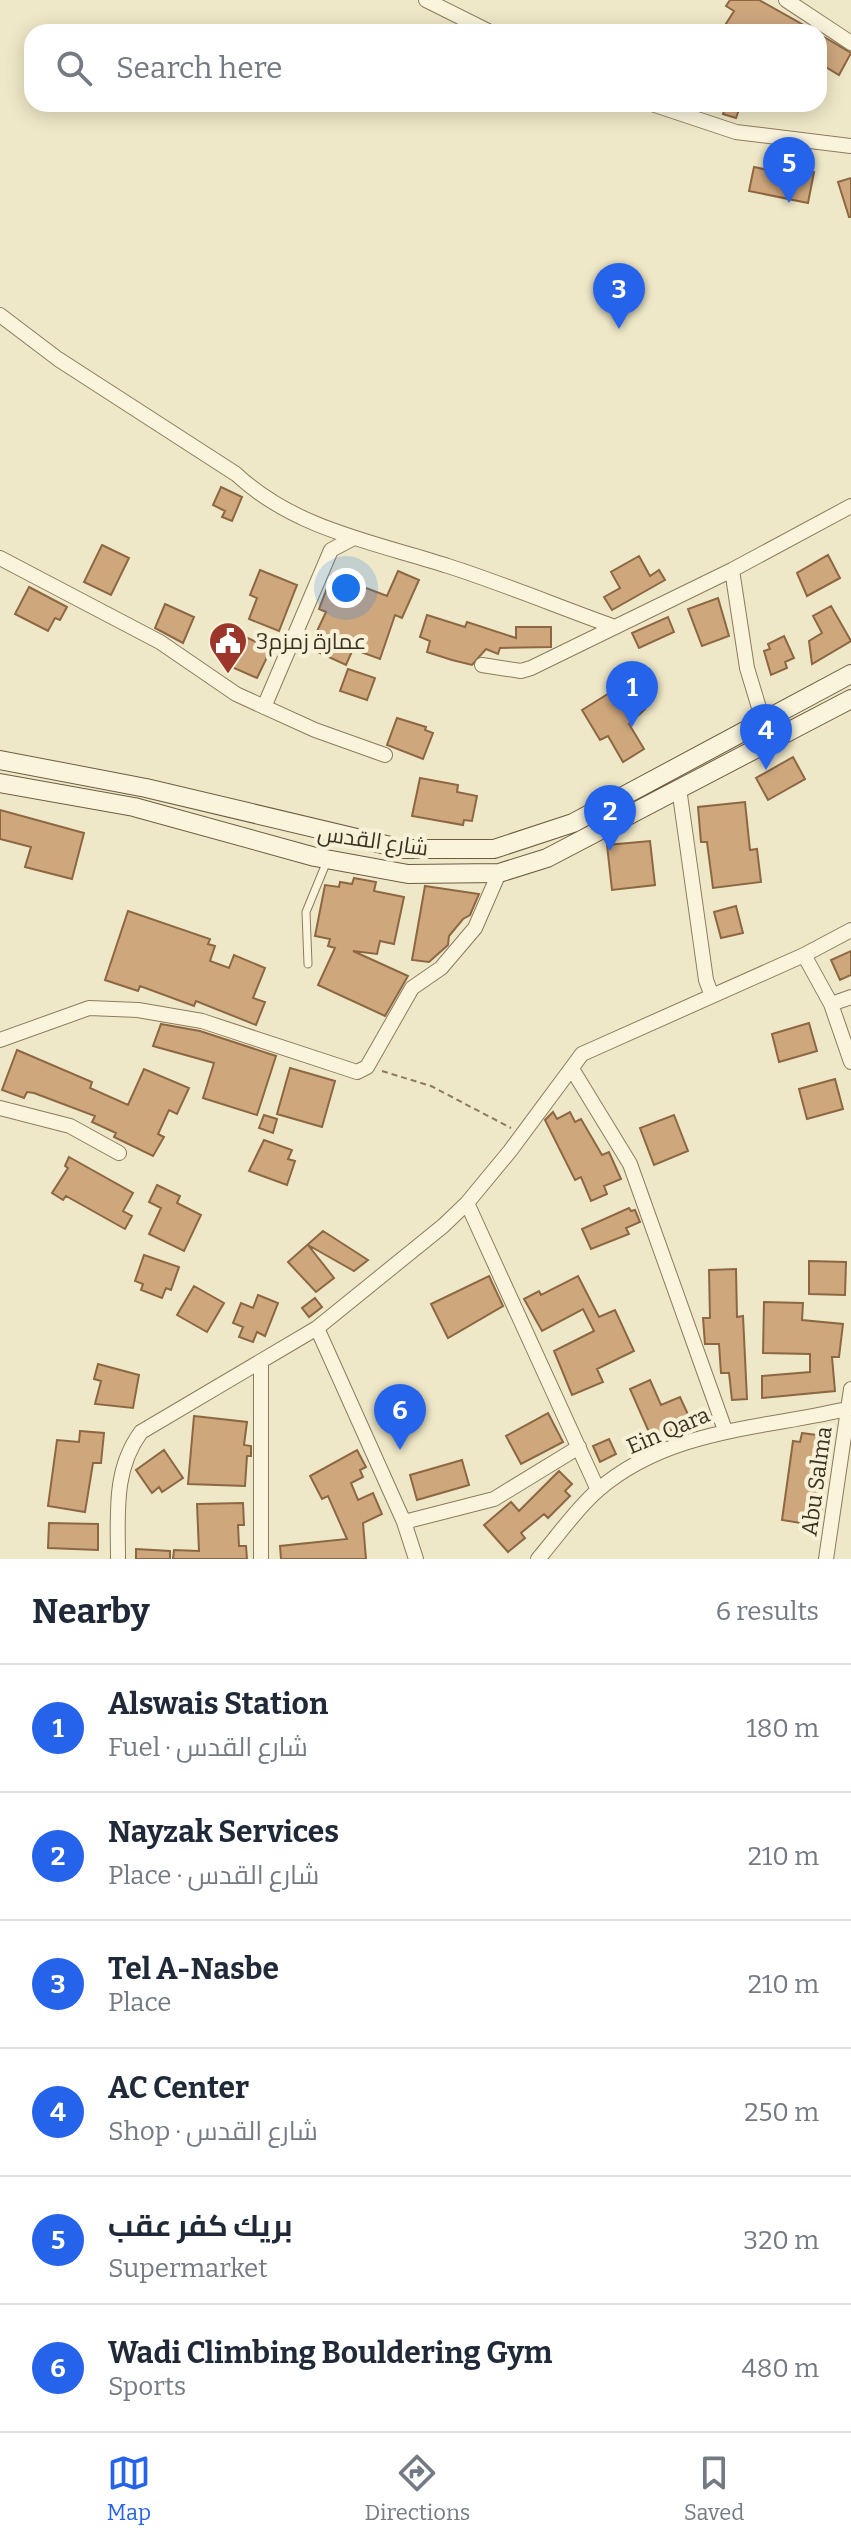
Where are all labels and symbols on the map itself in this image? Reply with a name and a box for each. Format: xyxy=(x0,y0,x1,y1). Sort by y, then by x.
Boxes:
pin: 5 xyxy=(763,137,815,203)
pin: 3 xyxy=(593,263,645,329)
your location xyxy=(326,568,366,608)
public building icon: عمارة زمزم3 xyxy=(207,620,249,675)
place label: عمارة زمزم3 xyxy=(256,628,366,657)
pin: 1 xyxy=(606,661,658,727)
pin: 4 xyxy=(740,704,792,770)
pin: 2 xyxy=(584,785,636,851)
street label: شارع القدس xyxy=(316,819,430,863)
pin: 6 xyxy=(374,1384,426,1450)
street label: Ein Qara xyxy=(623,1401,714,1460)
street label: Abu Salma xyxy=(795,1425,838,1537)

